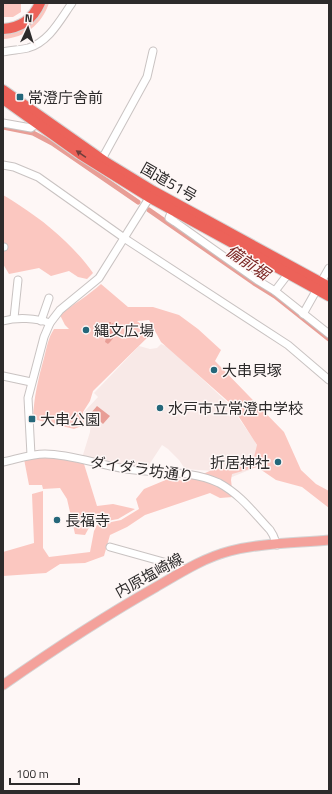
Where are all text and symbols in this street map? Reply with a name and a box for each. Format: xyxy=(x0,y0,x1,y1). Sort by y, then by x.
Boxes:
north arrow xyxy=(8,8,48,48)
text: N xyxy=(24,10,33,26)
place label: 常澄庁舎前 xyxy=(28,86,103,109)
marker: 常澄庁舎前 xyxy=(15,92,25,102)
one-way arrow xyxy=(75,150,86,158)
street label: 国道51号 xyxy=(136,157,202,207)
water label: 備前堀 xyxy=(221,239,277,287)
place label: 縄文広場 xyxy=(94,319,154,342)
marker: 縄文広場 xyxy=(81,325,91,335)
place label: 大串貝塚 xyxy=(222,359,282,382)
marker: 大串貝塚 xyxy=(209,365,219,375)
place label: 水戸市立常澄中学校 xyxy=(168,397,303,420)
marker: 水戸市立常澄中学校 xyxy=(155,403,165,413)
place label: 大串公園 xyxy=(40,408,100,431)
marker: 大串公園 xyxy=(27,414,37,424)
street label: ダイダラ坊通り xyxy=(89,450,195,488)
place label: 折居神社 xyxy=(210,451,270,474)
marker: 折居神社 xyxy=(273,457,283,467)
place label: 長福寺 xyxy=(65,509,110,532)
marker: 長福寺 xyxy=(52,515,62,525)
street label: 内原塩崎線 xyxy=(111,547,187,603)
scale bar xyxy=(10,760,79,786)
text: 100 m xyxy=(16,764,49,783)

